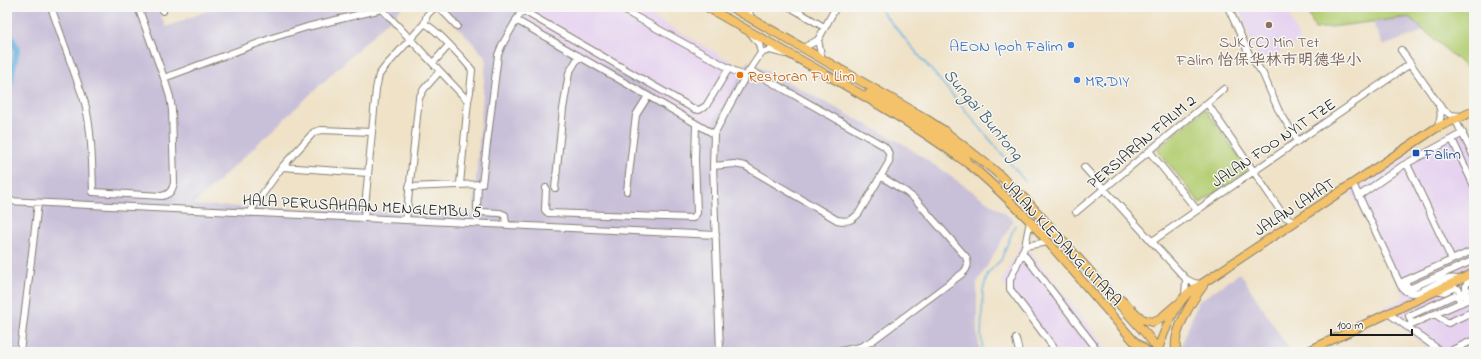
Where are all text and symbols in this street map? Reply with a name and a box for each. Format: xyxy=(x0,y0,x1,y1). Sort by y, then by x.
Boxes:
marker: SJK (C) Min Tet Falim 怡保华林市明德华小 xyxy=(1264,20,1274,30)
place label: SJK (C) Min Tet Falim 怡保华林市明德华小 xyxy=(1176,31,1362,73)
place label: AEON Ipoh Falim xyxy=(949,35,1063,59)
marker: AEON Ipoh Falim xyxy=(1066,40,1076,50)
water label: Sungai Buntong xyxy=(936,64,1029,167)
place label: Restoran Fu Lim xyxy=(748,65,855,89)
marker: Restoran Fu Lim xyxy=(735,70,745,80)
place label: MR.DIY xyxy=(1085,70,1130,94)
marker: MR.DIY xyxy=(1072,75,1082,85)
street label: PERSIARAN FALIM 2 xyxy=(1083,90,1202,195)
street label: JALAN FOO NYIT TZE xyxy=(1207,93,1341,194)
place label: Falim xyxy=(1423,143,1461,167)
marker: Falim xyxy=(1411,148,1421,158)
street label: JALAN LAHAT xyxy=(1250,172,1340,243)
street label: JALAN KLEDANG UTARA xyxy=(996,175,1127,312)
street label: HALA PERUSAHAAN MENGLEMBU 5 xyxy=(242,189,482,225)
scale bar xyxy=(1331,311,1412,337)
text: 100 m xyxy=(1337,317,1364,335)

